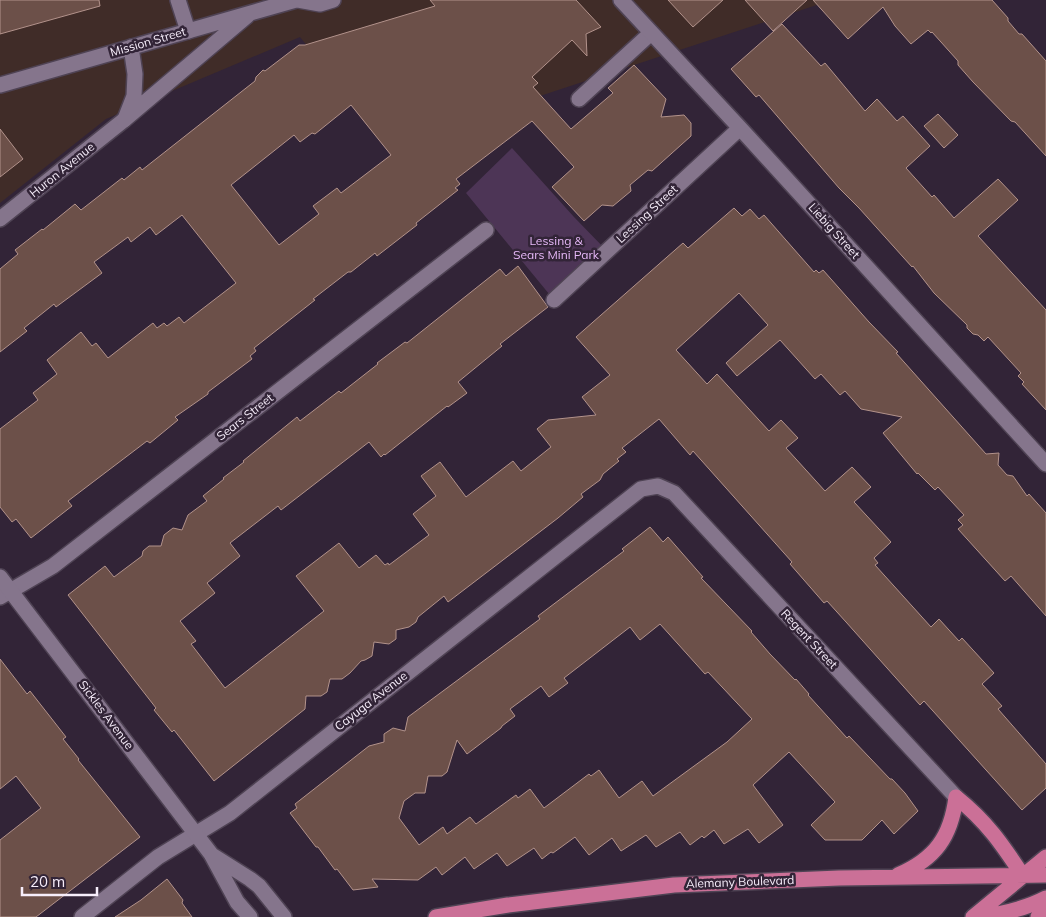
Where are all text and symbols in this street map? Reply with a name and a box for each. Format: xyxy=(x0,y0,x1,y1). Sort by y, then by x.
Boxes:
street label: Mission Street xyxy=(108,24,187,59)
street label: Huron Avenue xyxy=(26,139,97,200)
street label: Lessing Street xyxy=(613,181,680,246)
street label: Liebig Street xyxy=(806,200,863,262)
park label: Lessing & Sears Mini Park xyxy=(513,233,600,262)
street label: Sears Street xyxy=(213,390,276,443)
street label: Regent Street xyxy=(778,606,841,672)
street label: Cayuga Avenue xyxy=(331,668,410,734)
street label: Sickles Avenue xyxy=(76,677,137,752)
scale bar xyxy=(22,864,98,896)
text: 20 m xyxy=(30,872,65,891)
street label: Alemany Boulevard xyxy=(685,872,795,891)

